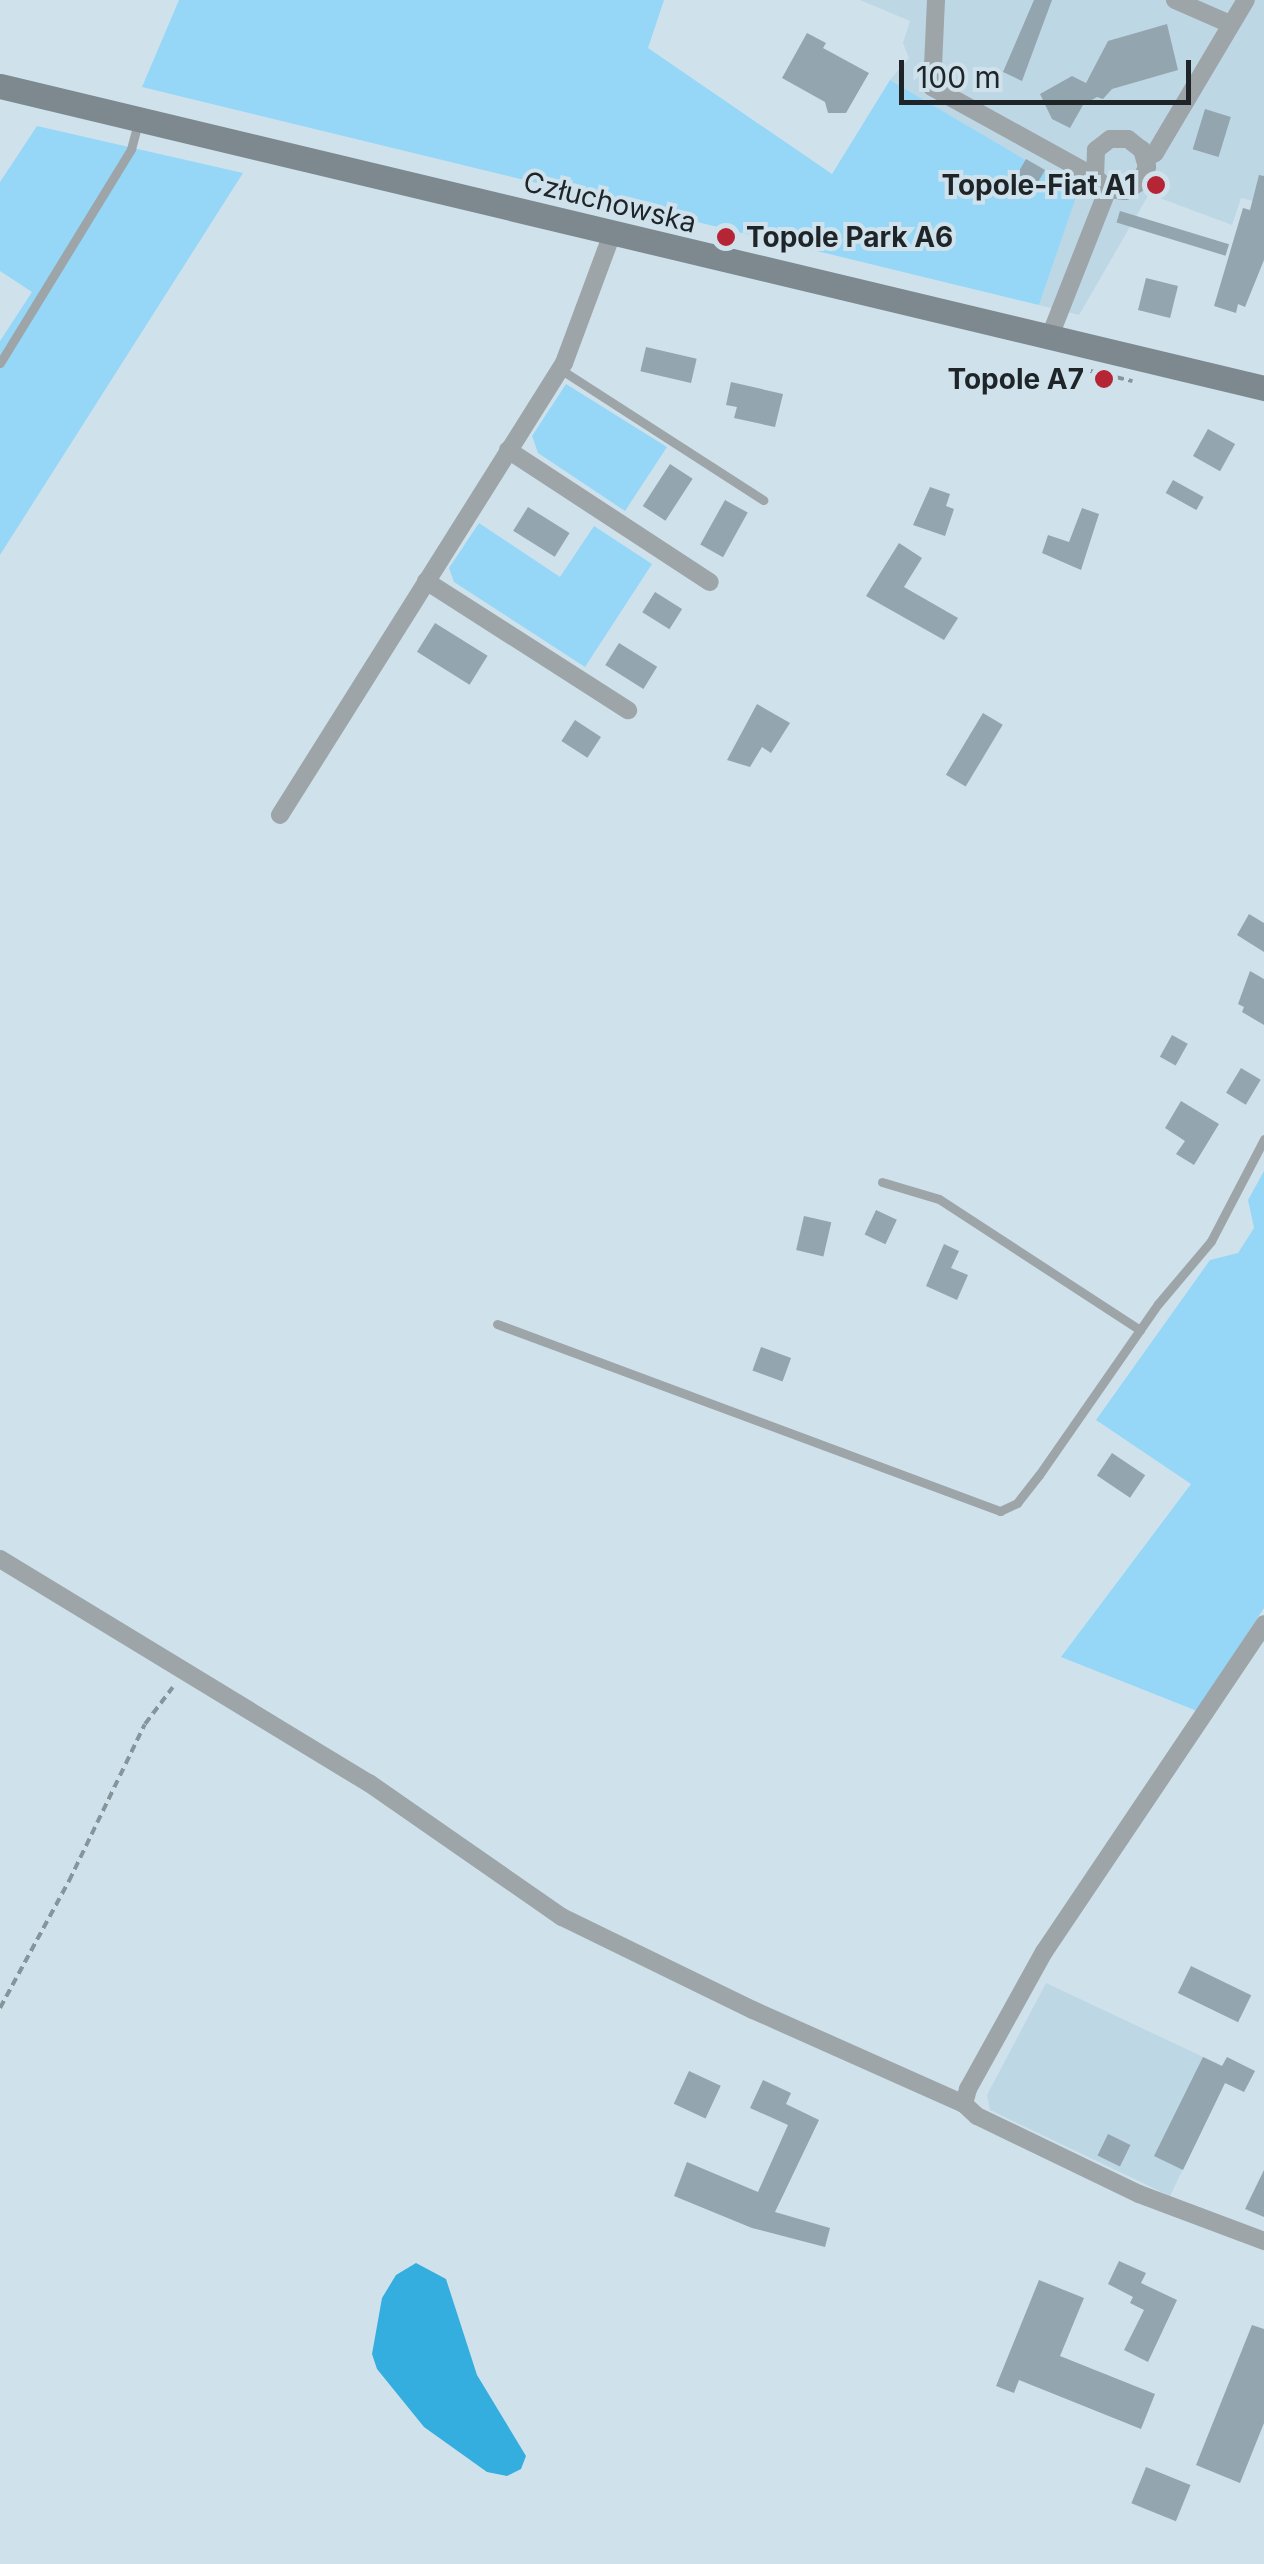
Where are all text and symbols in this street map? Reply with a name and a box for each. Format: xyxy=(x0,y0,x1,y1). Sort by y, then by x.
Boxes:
scale bar xyxy=(904,40,1196,102)
text: 100 m xyxy=(916,59,1001,95)
street label: Człuchowska xyxy=(520,164,700,240)
place label: Topole-Fiat A1 xyxy=(941,168,1136,202)
marker: Topole-Fiat A1 xyxy=(1145,174,1167,196)
place label: Topole Park A6 xyxy=(746,220,953,254)
marker: Topole Park A6 xyxy=(715,226,737,248)
place label: Topole A7 xyxy=(947,362,1084,396)
marker: Topole A7 xyxy=(1093,368,1115,390)

